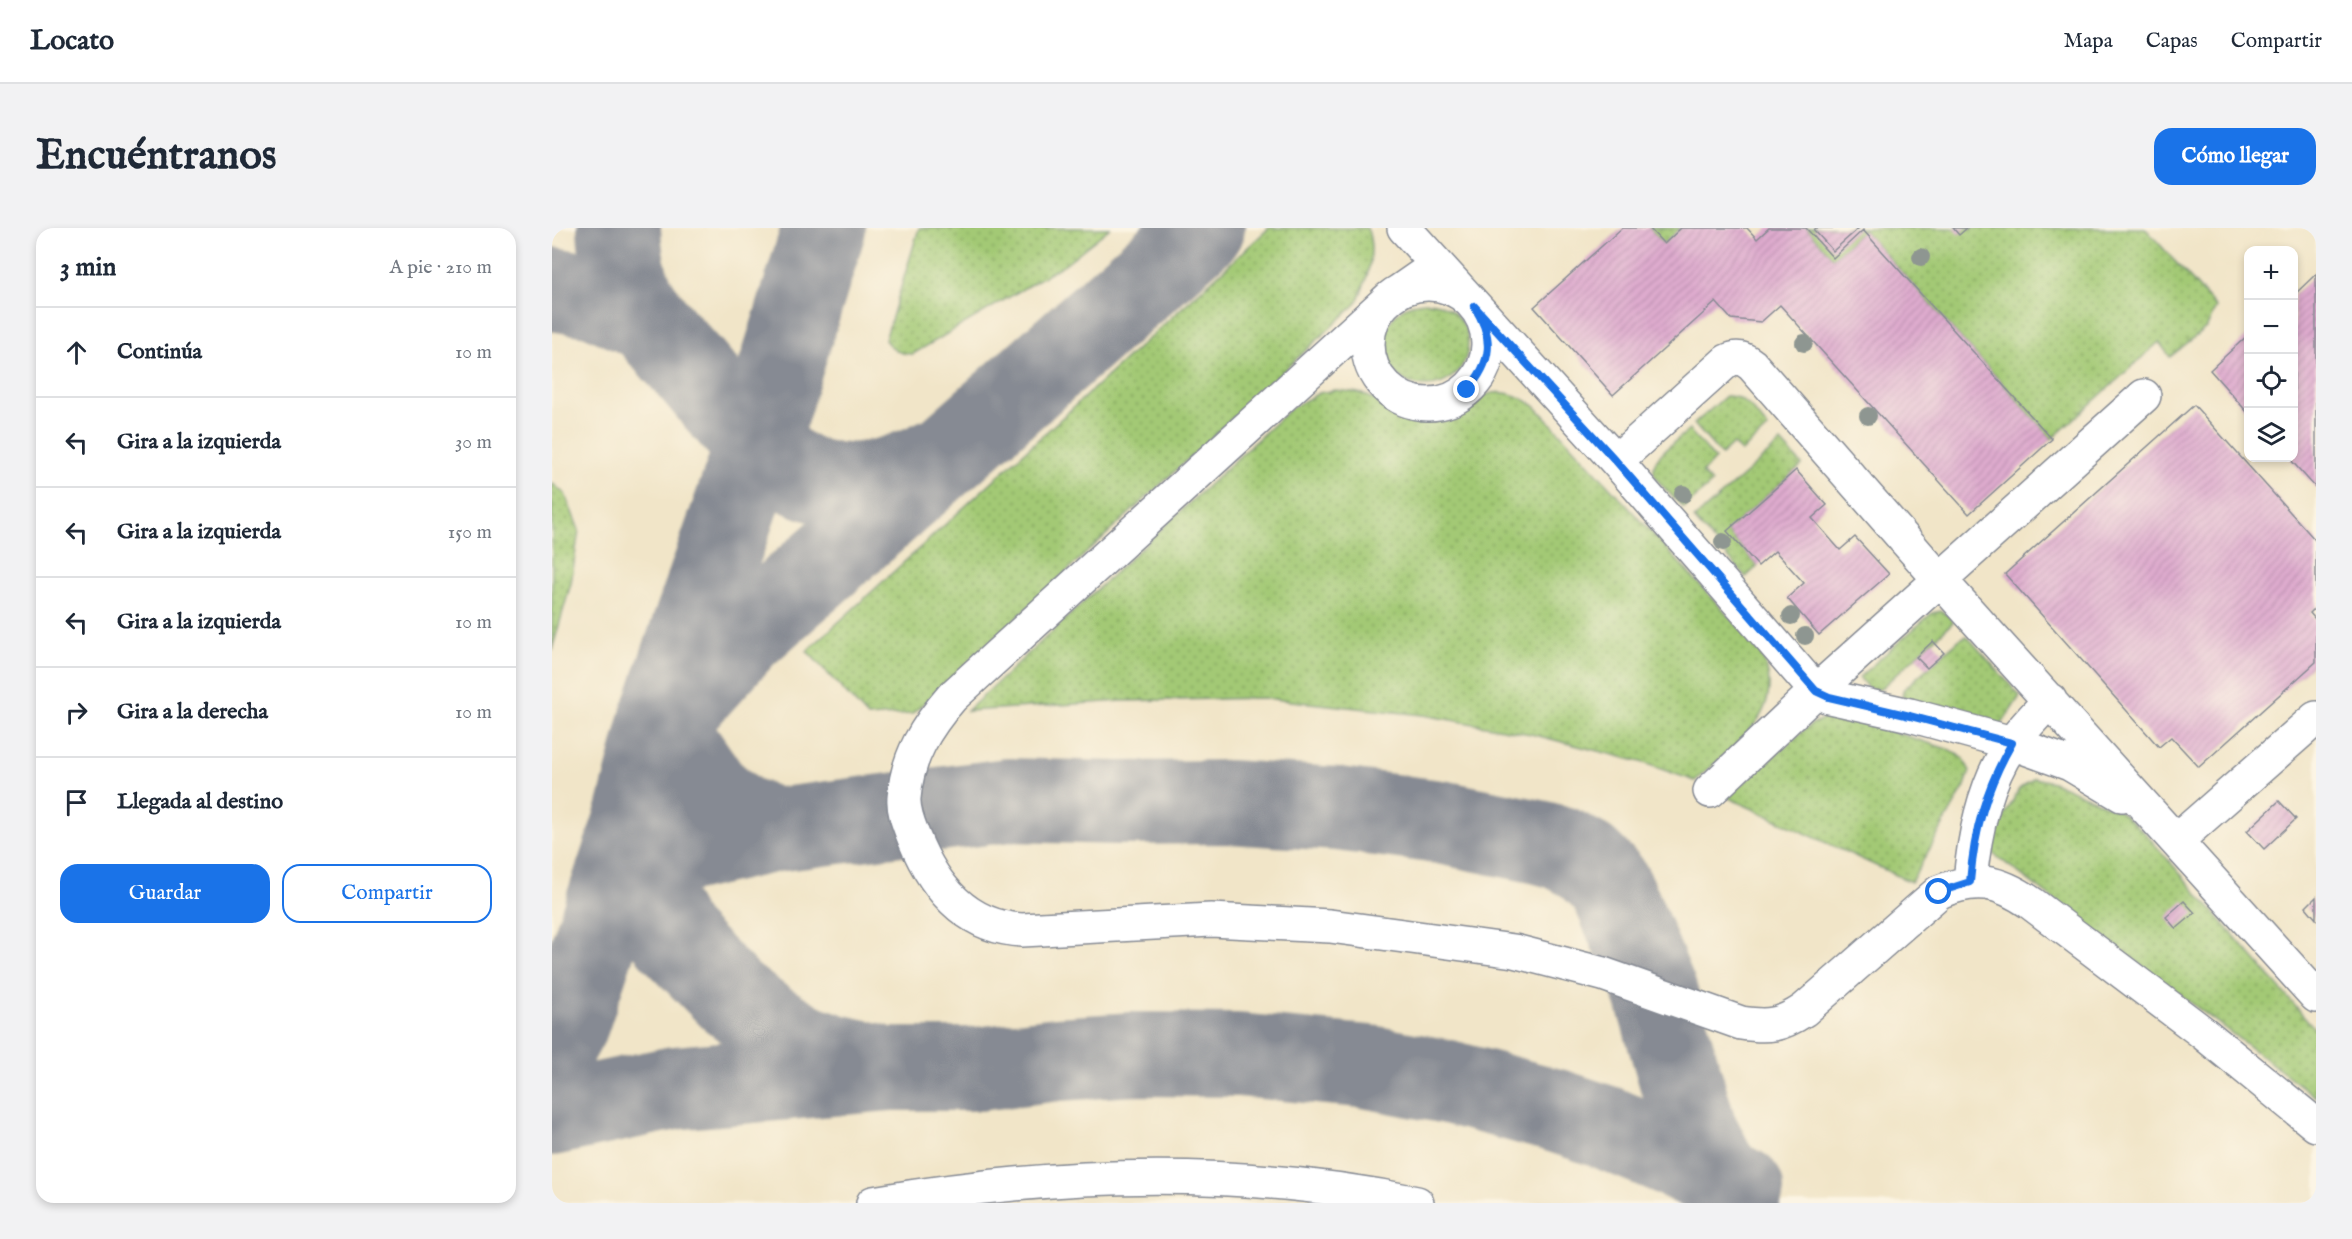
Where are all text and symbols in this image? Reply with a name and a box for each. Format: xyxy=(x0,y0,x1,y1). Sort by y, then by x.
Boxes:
text: Locato xyxy=(30,24,114,59)
text: Mapa xyxy=(2064,28,2113,55)
text: Capas xyxy=(2146,28,2198,55)
text: Compartir xyxy=(2231,28,2322,55)
button: Cómo llegar xyxy=(2154,128,2316,185)
text: Encuéntranos xyxy=(36,130,277,183)
map controls xyxy=(2244,246,2298,462)
button: + xyxy=(2244,246,2298,300)
text: 3 min xyxy=(60,251,116,284)
text: A pie · 210 m xyxy=(389,255,492,280)
button: − xyxy=(2244,300,2298,354)
icon: ahead xyxy=(60,336,93,369)
text: Continúa xyxy=(117,338,202,366)
text: 10 m xyxy=(455,340,492,365)
button: locate xyxy=(2244,354,2298,408)
route end xyxy=(1453,376,1479,402)
button: layers xyxy=(2244,408,2298,462)
icon: left xyxy=(60,426,93,459)
text: Gira a la izquierda xyxy=(117,428,281,456)
text: 30 m xyxy=(455,430,492,455)
icon: left xyxy=(60,516,93,549)
text: Gira a la izquierda xyxy=(117,518,281,546)
text: 150 m xyxy=(448,520,492,545)
icon: left xyxy=(60,606,93,639)
text: Gira a la izquierda xyxy=(117,608,281,636)
text: 10 m xyxy=(455,610,492,635)
icon: right xyxy=(60,696,93,729)
text: Gira a la derecha xyxy=(117,698,268,726)
text: 10 m xyxy=(455,700,492,725)
icon: arrive xyxy=(60,786,93,819)
text: Llegada al destino xyxy=(117,788,283,816)
button: Guardar xyxy=(60,864,270,923)
button: Compartir xyxy=(282,864,492,923)
route start xyxy=(1925,878,1951,904)

